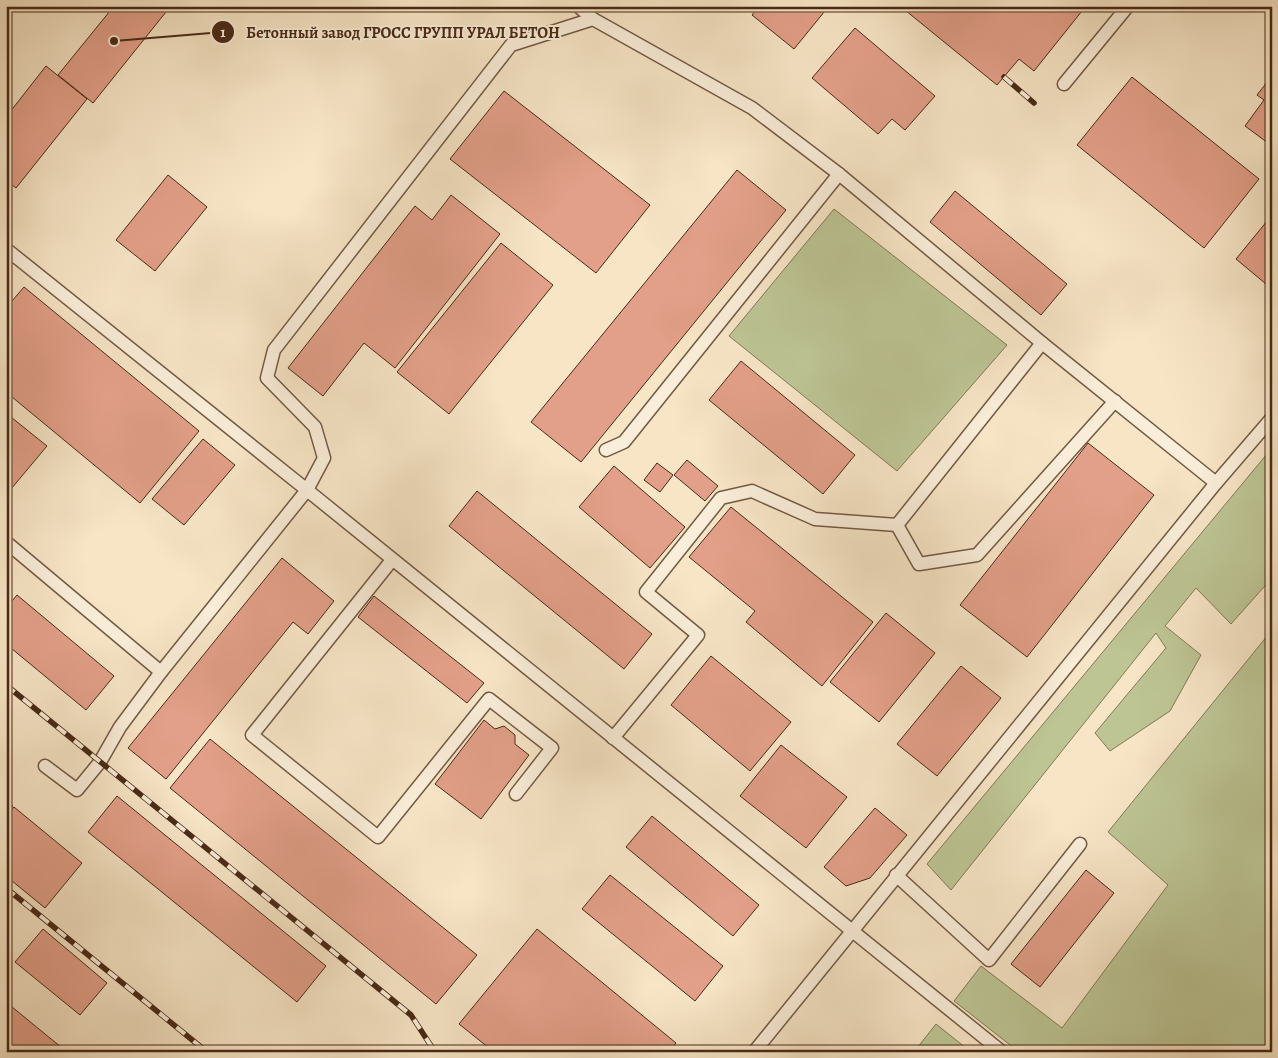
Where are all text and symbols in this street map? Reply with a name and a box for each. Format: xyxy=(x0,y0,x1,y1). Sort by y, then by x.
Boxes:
callout: Бетонный завод ГРОСС ГРУПП УРАЛ БЕТОН xyxy=(211,17,569,48)
text: 1 xyxy=(220,22,226,42)
text: Бетонный завод ГРОСС ГРУПП УРАЛ БЕТОН xyxy=(246,22,560,44)

